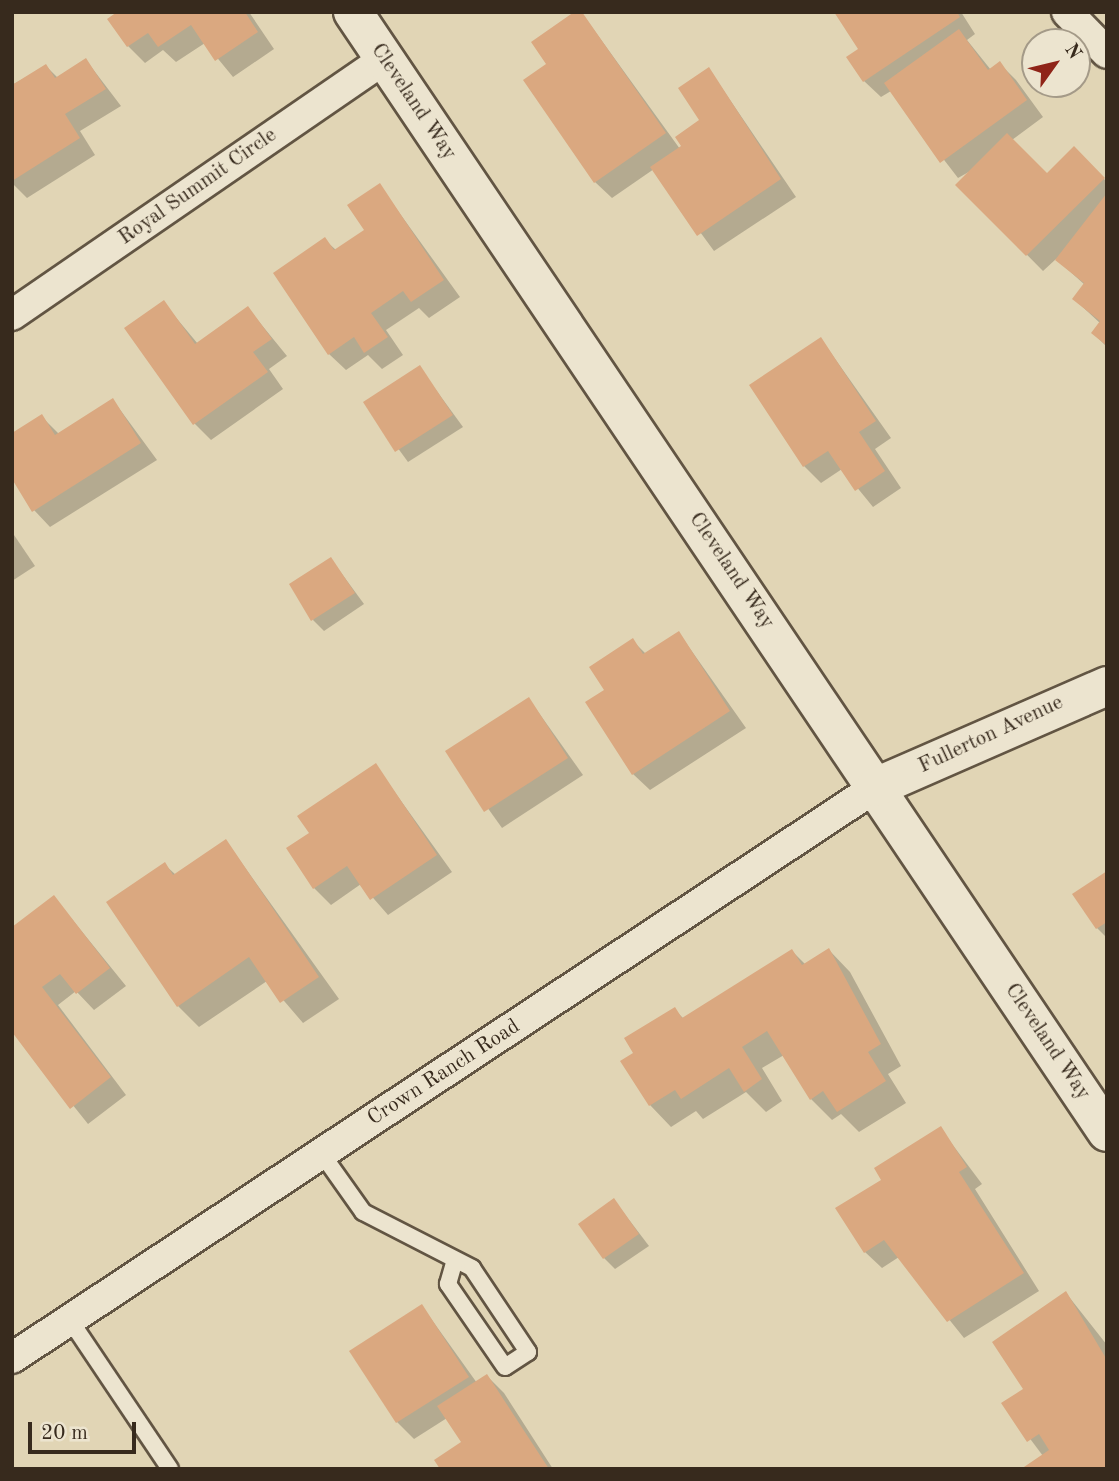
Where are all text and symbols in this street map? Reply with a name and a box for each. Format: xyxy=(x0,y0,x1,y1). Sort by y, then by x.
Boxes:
north arrow xyxy=(1021,28,1091,98)
street label: Cleveland Way xyxy=(365,39,461,165)
text: N xyxy=(1060,41,1084,63)
street label: Royal Summit Circle xyxy=(114,123,282,251)
street label: Cleveland Way xyxy=(683,508,779,634)
street label: Fullerton Avenue xyxy=(915,690,1067,780)
street label: Cleveland Way xyxy=(999,979,1095,1105)
street label: Crown Ranch Road xyxy=(363,1014,525,1132)
scale bar xyxy=(32,1408,140,1452)
text: 20 m xyxy=(41,1423,88,1444)

